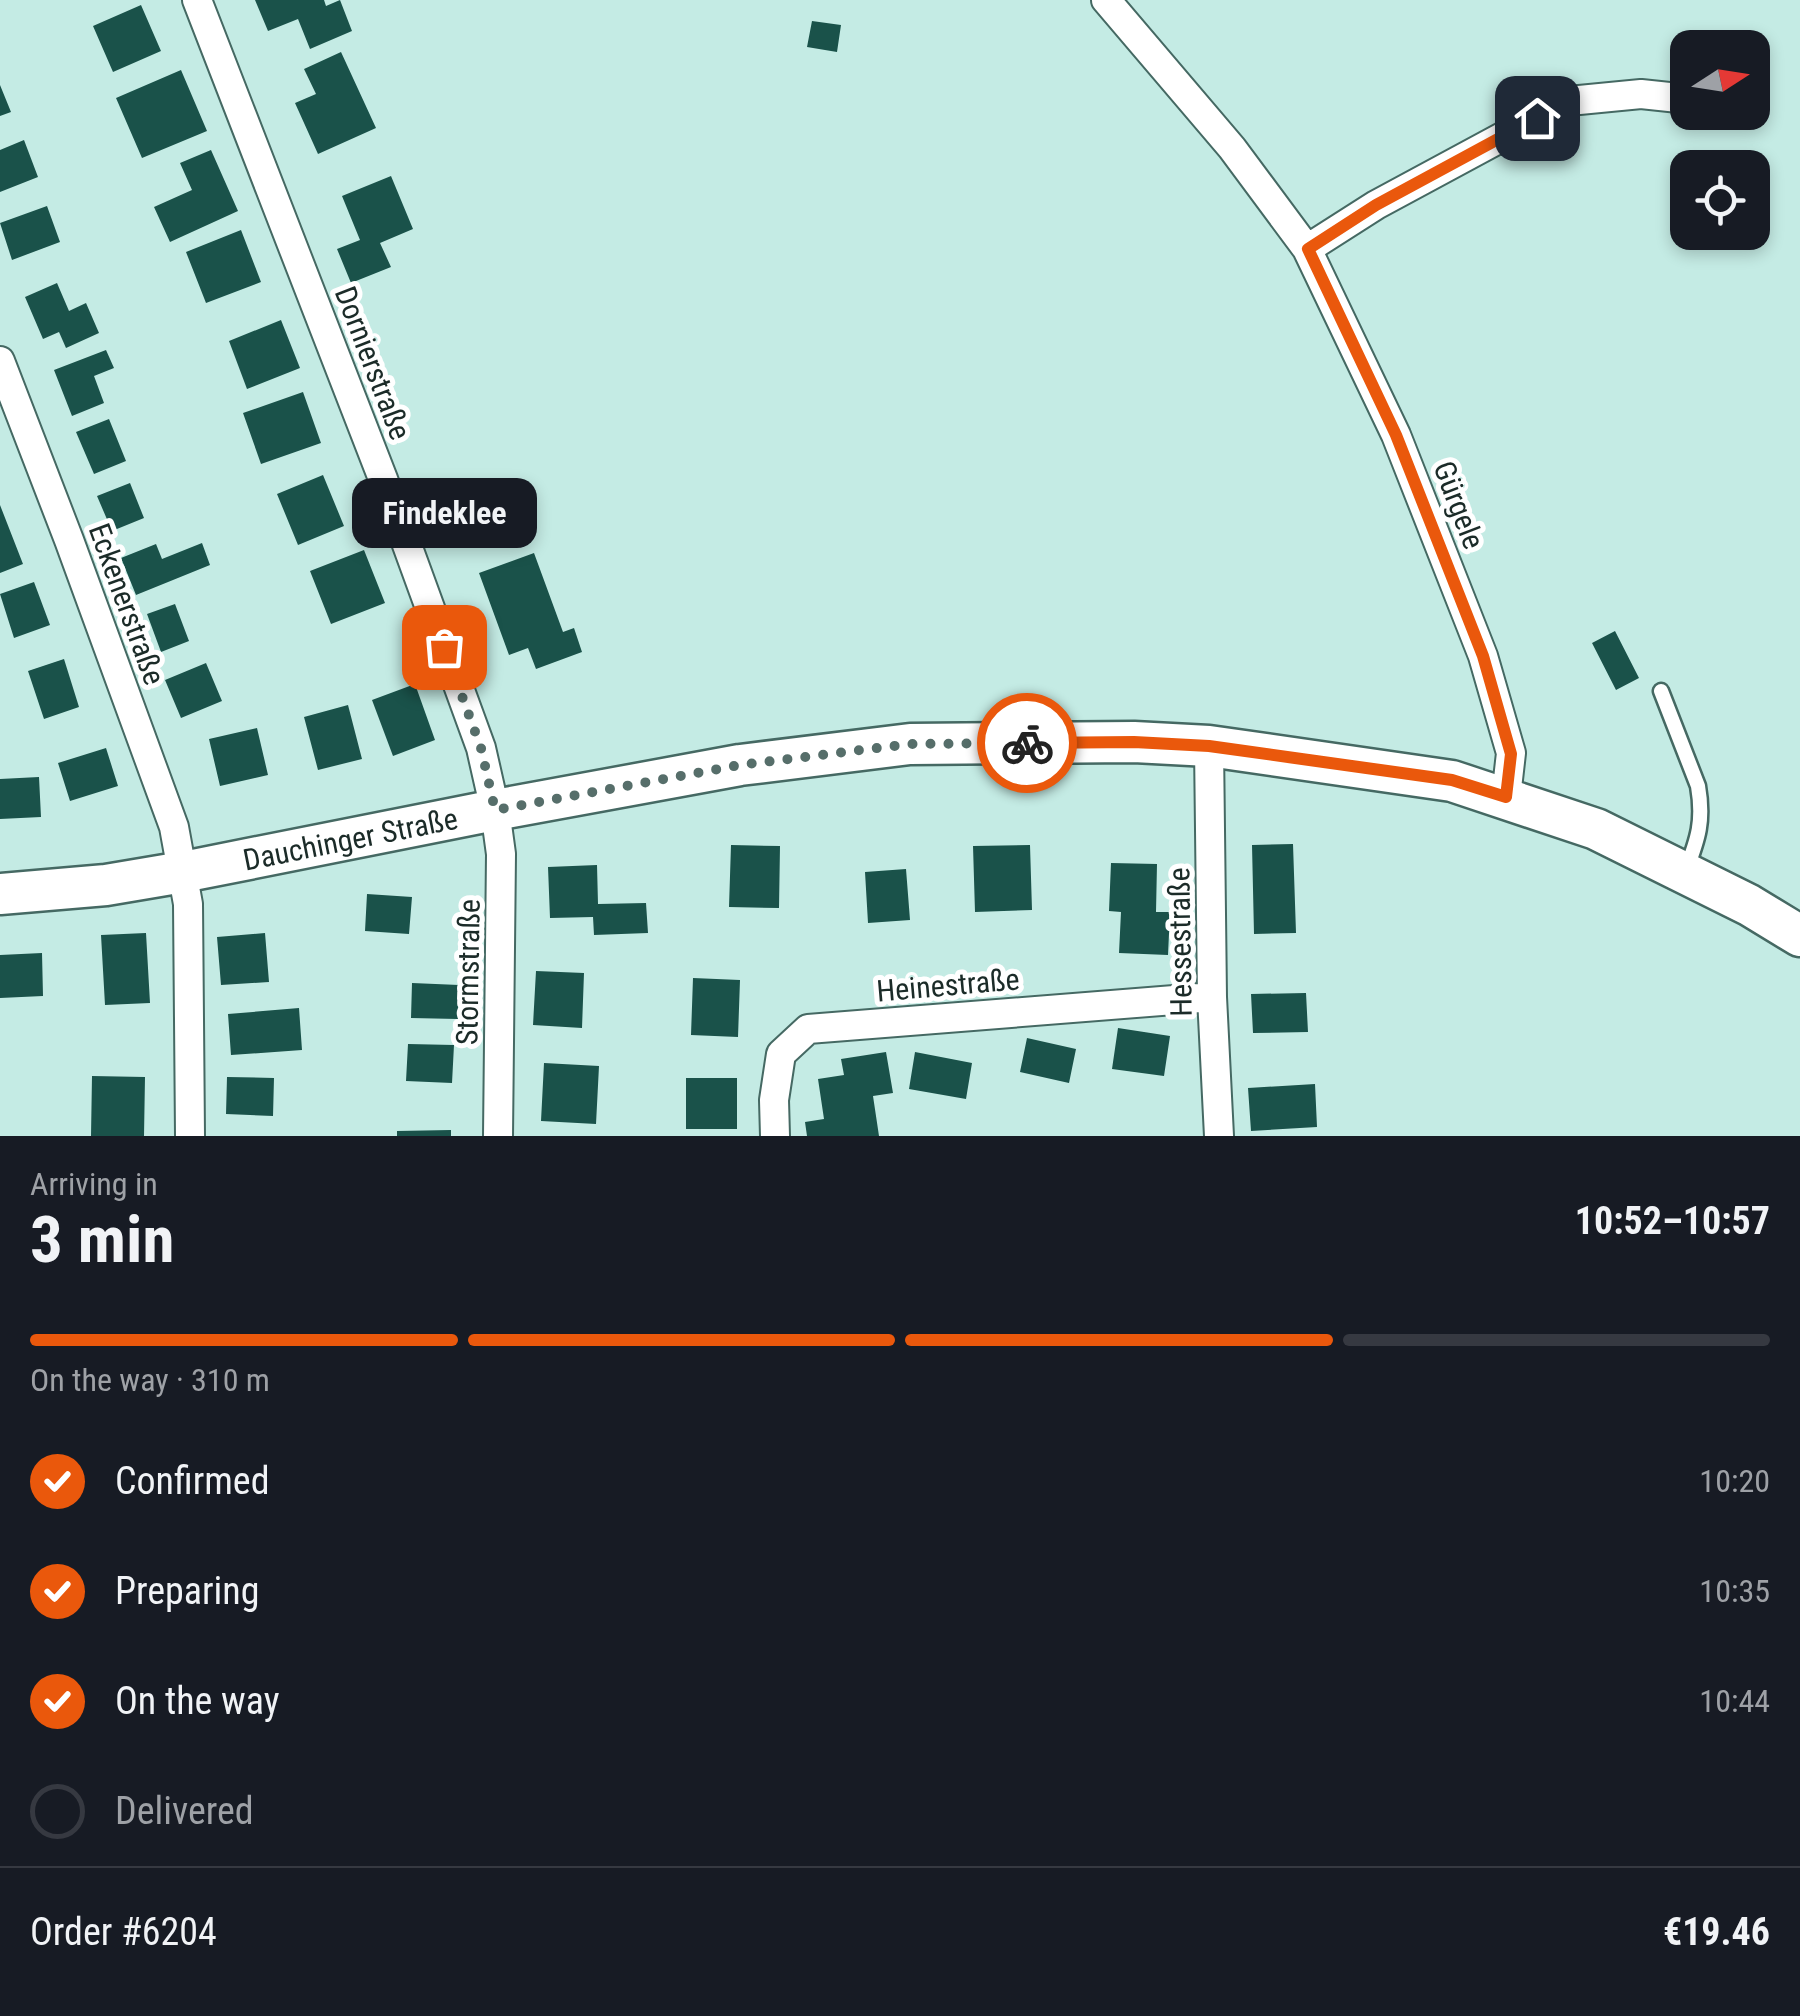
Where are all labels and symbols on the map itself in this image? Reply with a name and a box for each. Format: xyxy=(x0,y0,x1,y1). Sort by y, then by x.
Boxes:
north arrow xyxy=(1670,30,1770,130)
pin xyxy=(1495,76,1580,161)
street label: Dornierstraße xyxy=(328,282,418,444)
street label: Gürgele xyxy=(1426,456,1492,554)
callout: Findeklee xyxy=(352,477,536,547)
street label: Eckenerstraße xyxy=(82,519,172,689)
pin xyxy=(402,605,487,690)
courier xyxy=(977,693,1077,793)
street label: Dauchinger Straße xyxy=(240,800,460,877)
street label: Hessestraße xyxy=(1161,867,1199,1017)
street label: Stormstraße xyxy=(449,899,487,1045)
street label: Heinestraße xyxy=(875,961,1021,1009)

